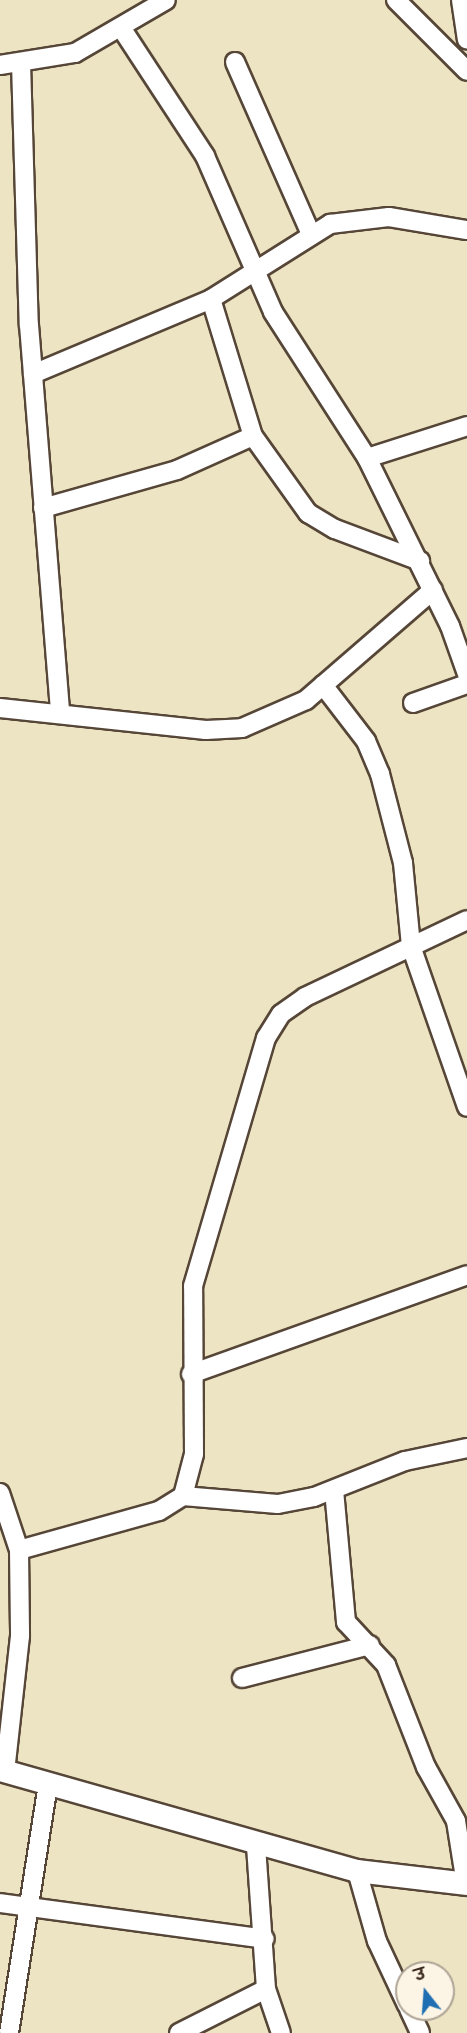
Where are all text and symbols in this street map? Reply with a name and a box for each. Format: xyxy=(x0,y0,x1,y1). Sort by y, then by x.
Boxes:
north arrow xyxy=(395,1961,455,2021)
text: उ xyxy=(412,1965,428,1986)

